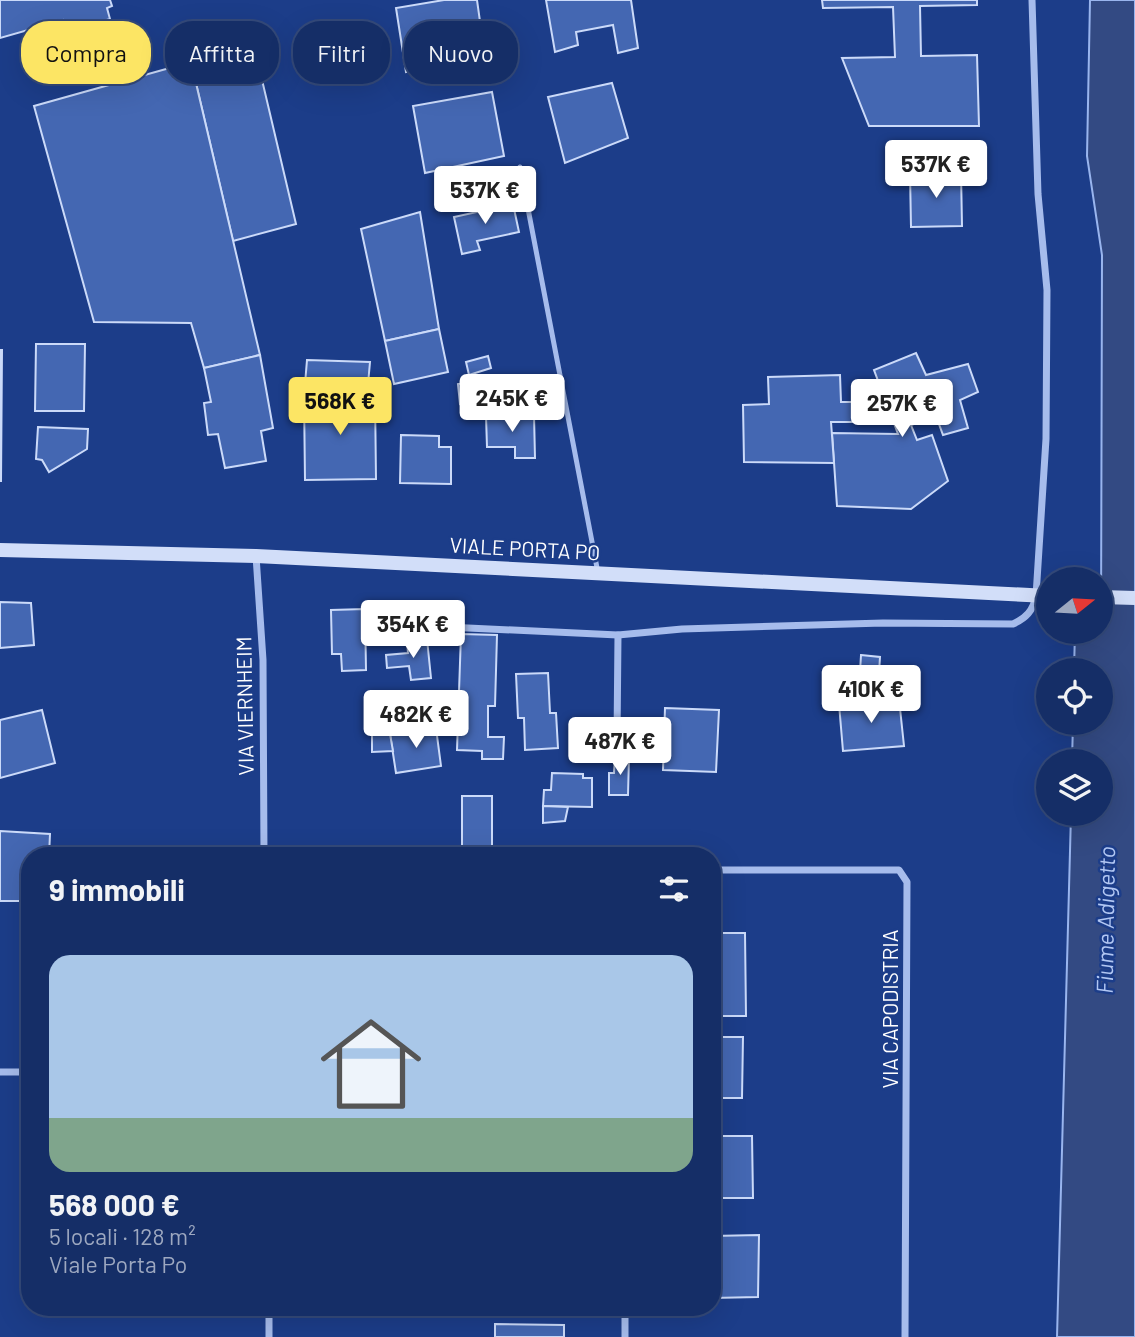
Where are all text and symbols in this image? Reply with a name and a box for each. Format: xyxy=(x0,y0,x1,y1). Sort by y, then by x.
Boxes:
chip: Compra xyxy=(21,21,151,84)
chip: Affitta xyxy=(165,21,279,84)
chip: Filtri xyxy=(293,21,390,84)
chip: Nuovo xyxy=(404,21,518,84)
pin: 537K € xyxy=(879,140,993,200)
text: 537K € xyxy=(901,149,971,177)
pin: 537K € xyxy=(428,166,542,226)
text: 537K € xyxy=(450,175,520,203)
pin: 245K € xyxy=(455,374,569,434)
pin: 568K € xyxy=(283,378,397,437)
pin: 257K € xyxy=(845,380,959,439)
text: 245K € xyxy=(476,383,548,411)
text: 568K € xyxy=(305,386,375,414)
text: 257K € xyxy=(867,388,937,416)
street label: VIALE PORTA PO xyxy=(449,532,601,564)
north arrow xyxy=(1036,567,1113,644)
map controls xyxy=(1036,567,1113,826)
pin: 354K € xyxy=(356,600,470,660)
text: 354K € xyxy=(377,609,449,637)
street label: VIA VIERNHEIM xyxy=(230,636,258,776)
button: locate xyxy=(1036,658,1113,735)
pin: 410K € xyxy=(814,666,928,725)
text: 410K € xyxy=(838,674,904,702)
pin: 482K € xyxy=(359,690,473,750)
text: 482K € xyxy=(380,699,452,727)
pin: 487K € xyxy=(563,718,677,777)
text: 487K € xyxy=(584,726,656,754)
button: layers xyxy=(1036,749,1113,826)
water label: Fiume Adigetto xyxy=(1090,846,1120,994)
icon: filters xyxy=(655,870,693,908)
text: 9 immobili xyxy=(49,871,185,907)
street label: VIA CAPODISTRIA xyxy=(877,929,902,1088)
icon: home xyxy=(308,1001,434,1127)
text: 568 000 € xyxy=(49,1186,180,1222)
text: 5 locali · 128 m² xyxy=(49,1222,196,1250)
text: Viale Porta Po xyxy=(49,1250,187,1278)

